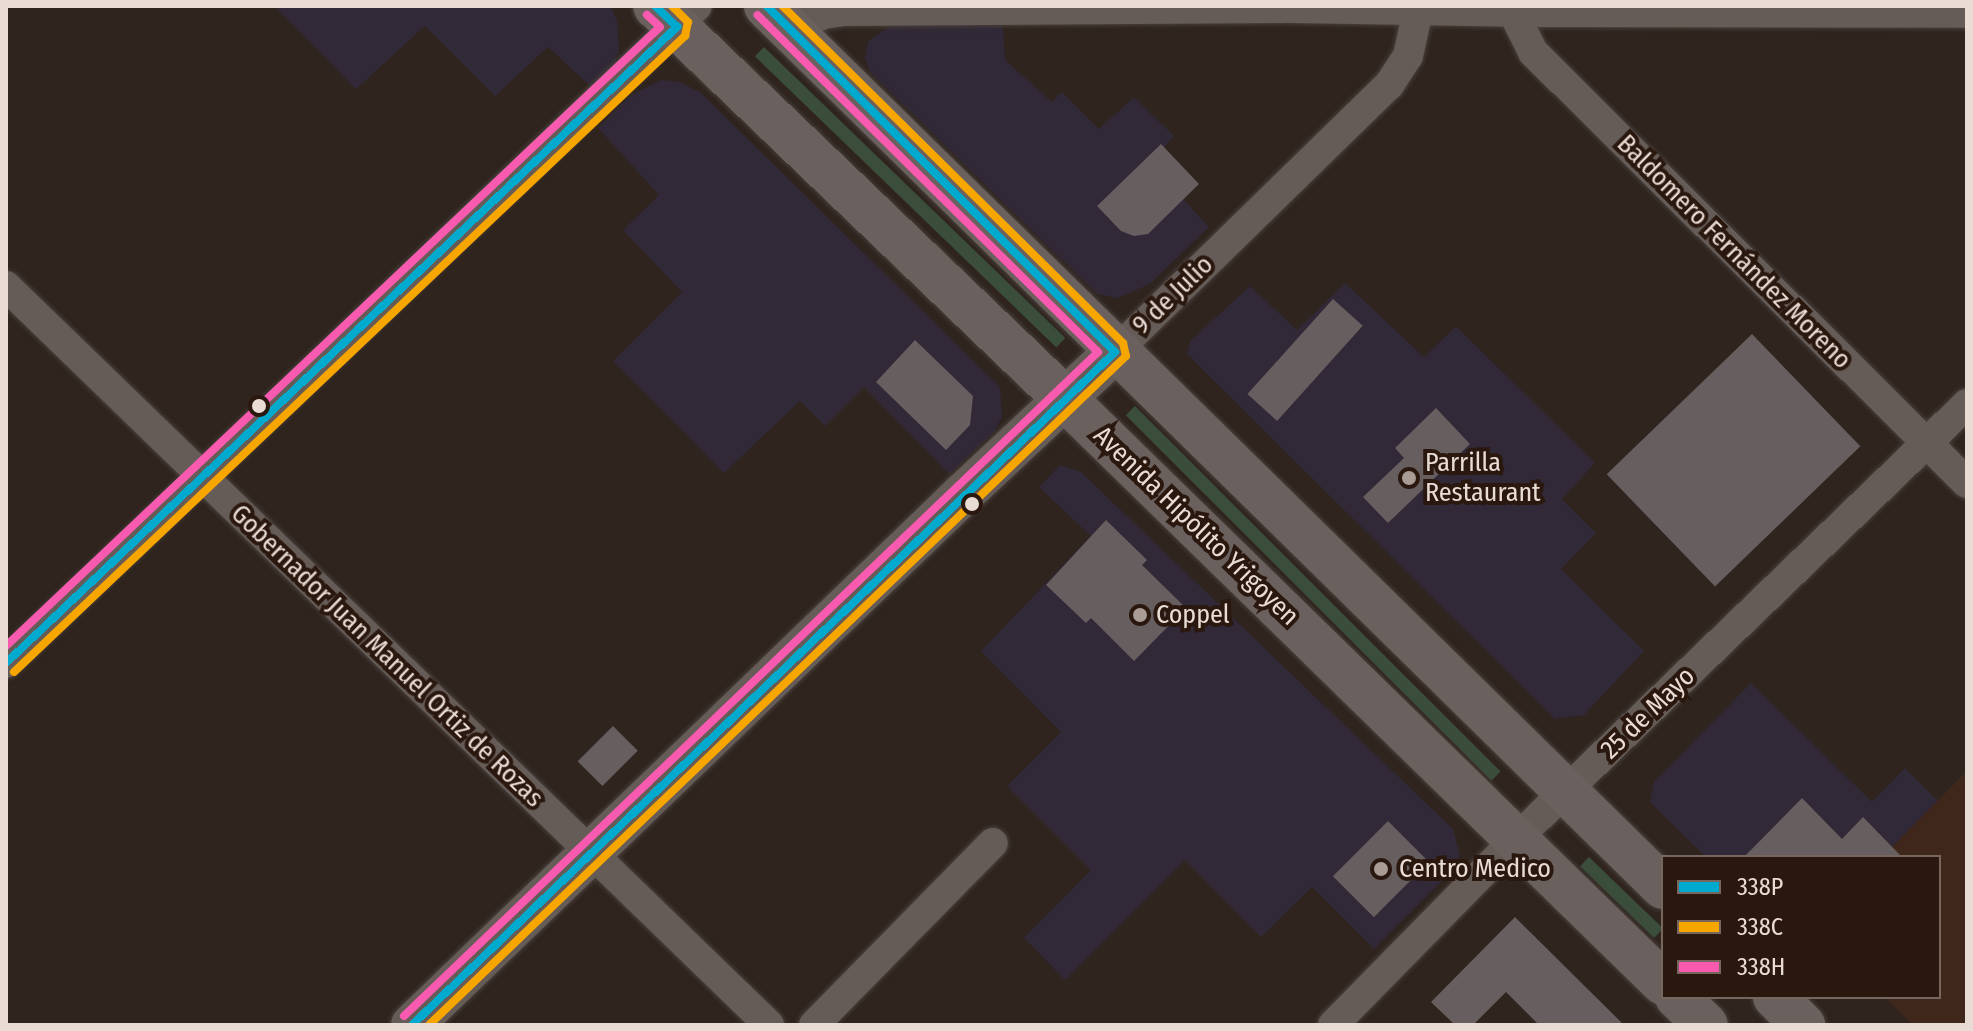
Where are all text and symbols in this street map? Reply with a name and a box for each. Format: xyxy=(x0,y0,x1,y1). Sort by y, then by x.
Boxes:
street label: Baldomero Fernández Moreno xyxy=(1610,128,1858,376)
street label: 9 de Julio xyxy=(1126,249,1220,341)
unlabelled marker xyxy=(251,398,267,414)
street label: Avenida Hipólito Yrigoyen xyxy=(1087,420,1305,632)
place label: Parrilla Restaurant xyxy=(1425,447,1541,508)
marker: Parrilla Restaurant xyxy=(1400,469,1418,487)
unlabelled marker xyxy=(964,496,980,512)
street label: Gobernador Juan Manuel Ortiz de Rozas xyxy=(224,498,550,814)
place label: Coppel xyxy=(1156,599,1230,631)
marker: Coppel xyxy=(1131,606,1149,624)
street label: 25 de Mayo xyxy=(1595,661,1701,765)
place label: Centro Medico xyxy=(1399,853,1551,885)
legend xyxy=(1661,855,1941,999)
marker: Centro Medico xyxy=(1370,858,1392,880)
text: 338P xyxy=(1737,873,1783,901)
text: 338C xyxy=(1737,913,1783,941)
text: 338H xyxy=(1737,953,1785,981)

